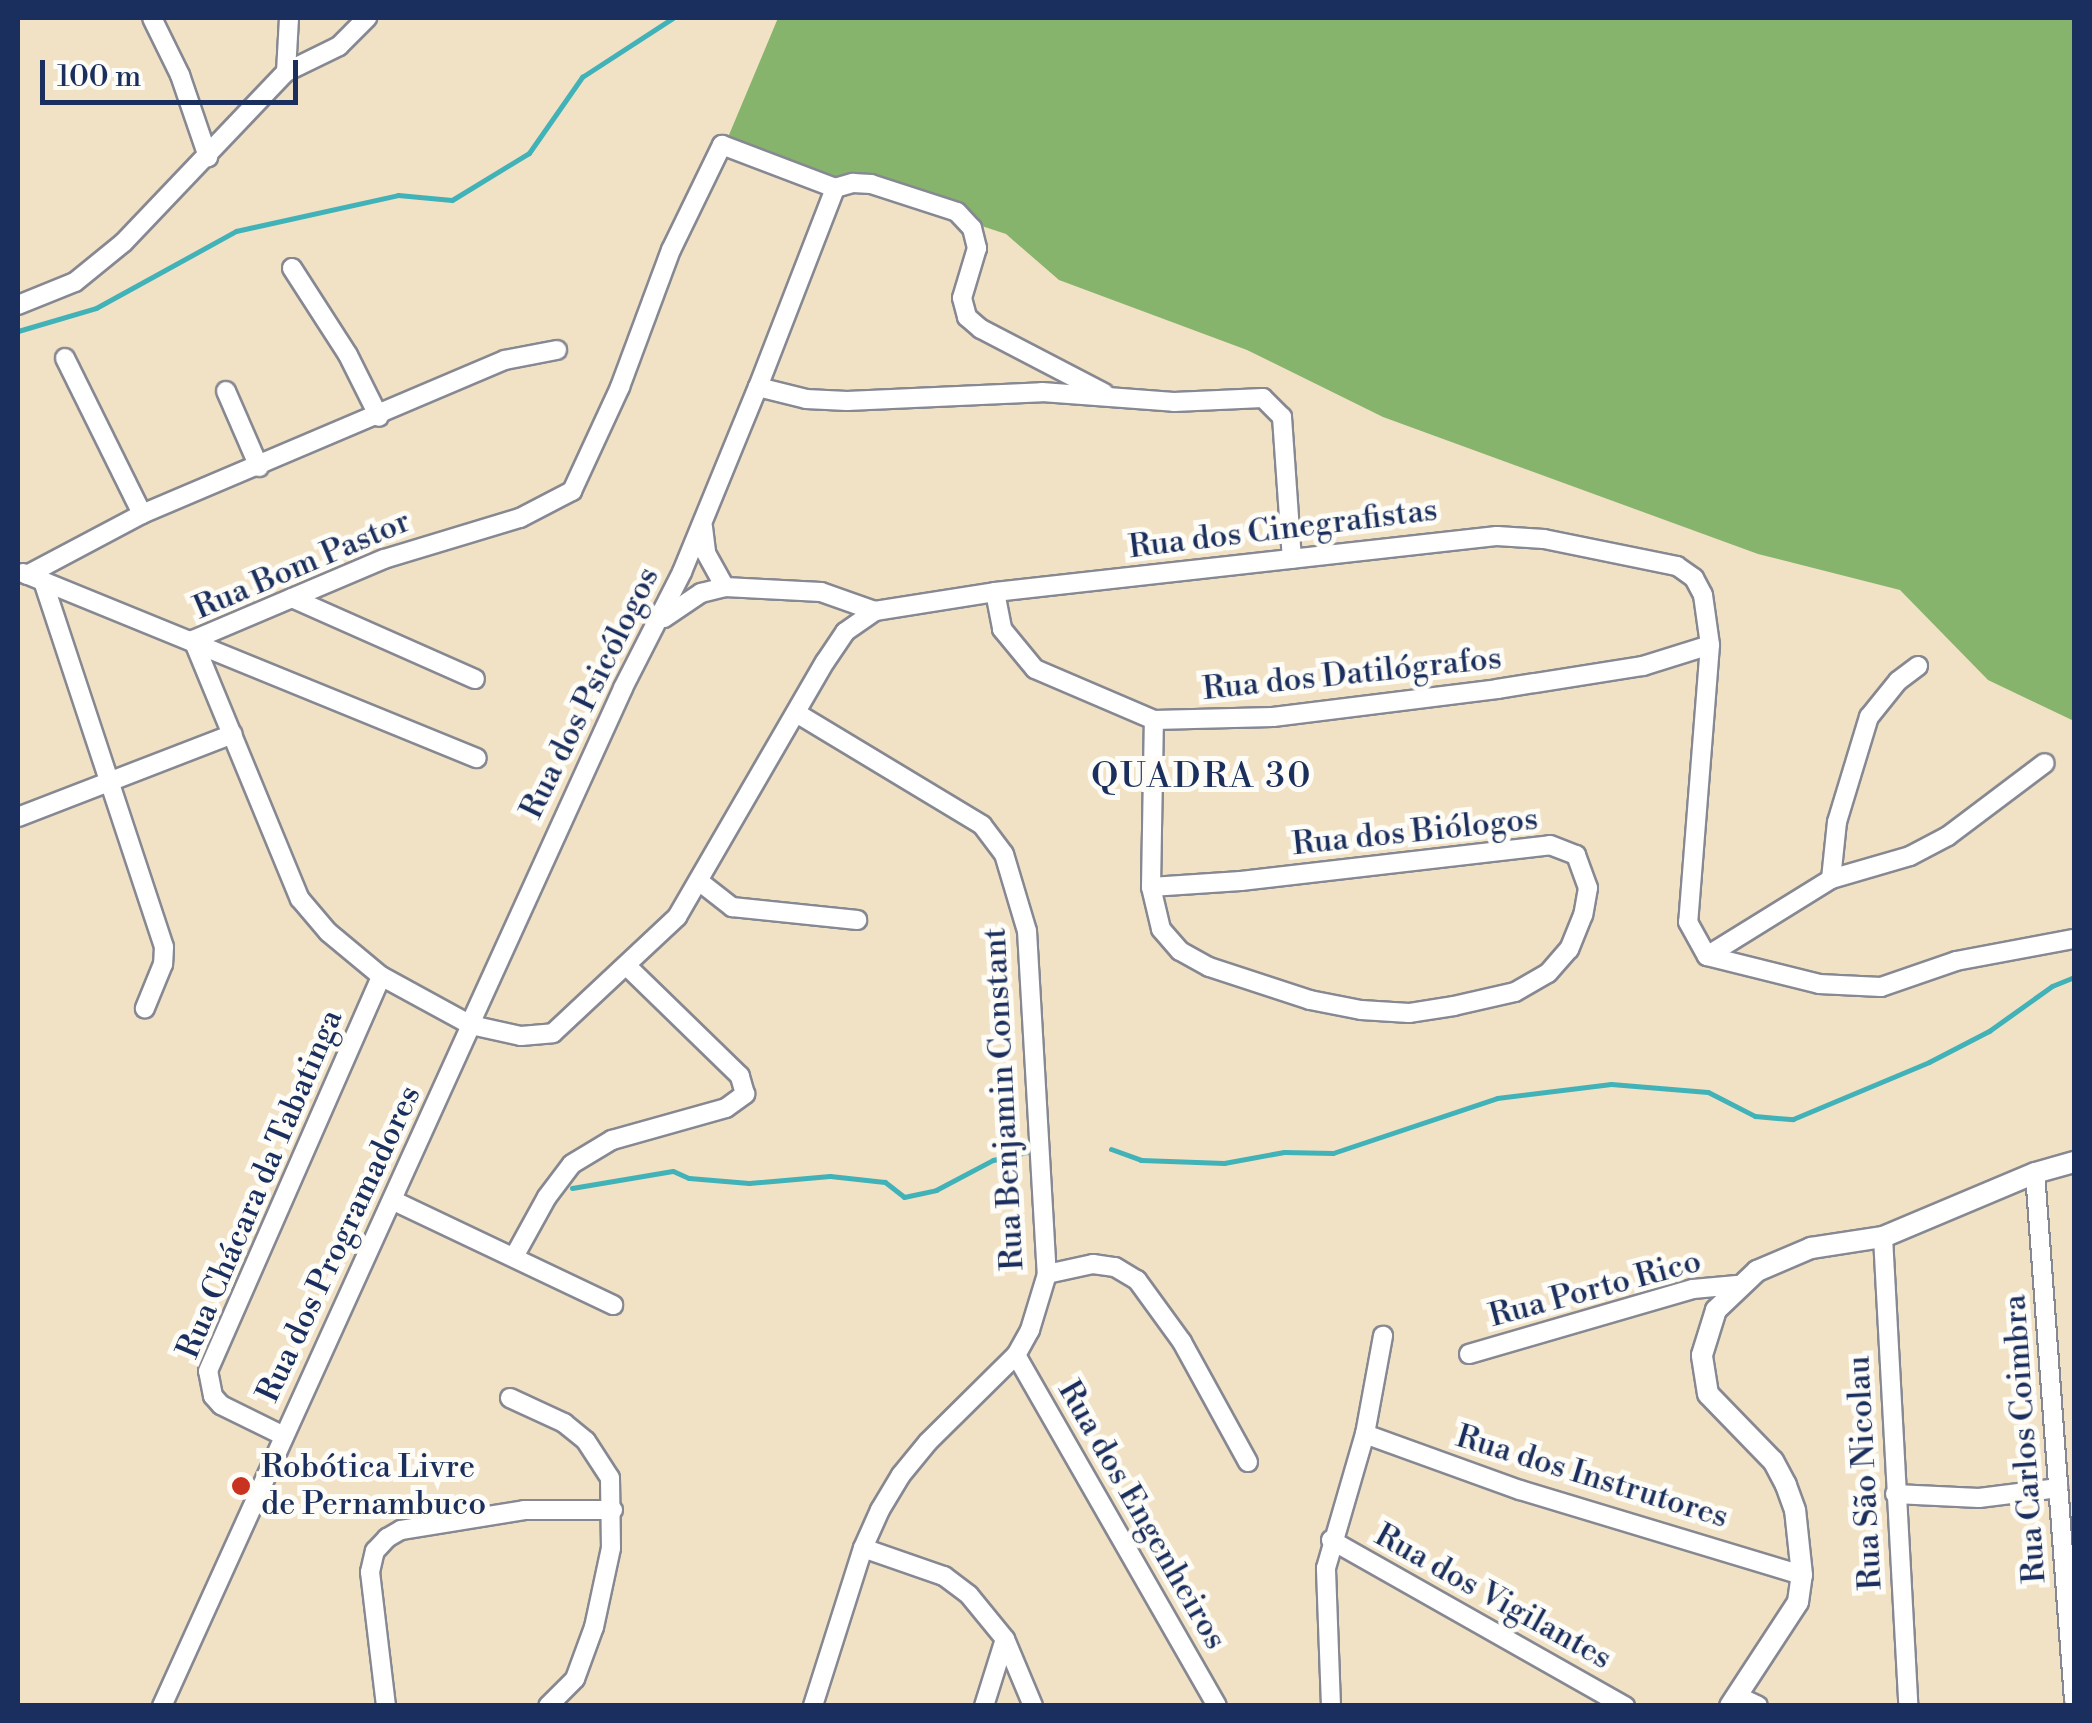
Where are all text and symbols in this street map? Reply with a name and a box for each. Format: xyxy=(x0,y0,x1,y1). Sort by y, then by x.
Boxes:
scale bar xyxy=(45,40,302,102)
text: 100 m xyxy=(57,58,141,96)
street label: Rua dos Cinegrafistas xyxy=(1126,491,1440,567)
street label: Rua Bom Pastor xyxy=(188,502,416,628)
street label: Rua dos Psicólogos xyxy=(512,561,668,825)
street label: Rua dos Datilógrafos xyxy=(1201,639,1503,709)
district label: QUADRA 30 xyxy=(1091,756,1313,798)
street label: Rua dos Biólogos xyxy=(1290,800,1540,864)
street label: Rua Benjamin Constant xyxy=(976,926,1032,1272)
street label: Rua Chácara da Tabatinga xyxy=(169,1004,351,1364)
street label: Rua dos Programadores xyxy=(249,1080,429,1408)
street label: Rua Porto Rico xyxy=(1485,1242,1705,1336)
street label: Rua Carlos Coimbra xyxy=(1996,1293,2054,1585)
street label: Rua São Nicolau xyxy=(1840,1355,1890,1591)
street label: Rua dos Engenheiros xyxy=(1049,1374,1235,1656)
street label: Rua dos Instrutores xyxy=(1451,1417,1733,1537)
place label: Robótica Livre de Pernambuco xyxy=(261,1449,486,1524)
marker: Robótica Livre de Pernambuco xyxy=(230,1475,252,1497)
street label: Rua dos Vigilantes xyxy=(1368,1516,1618,1678)

